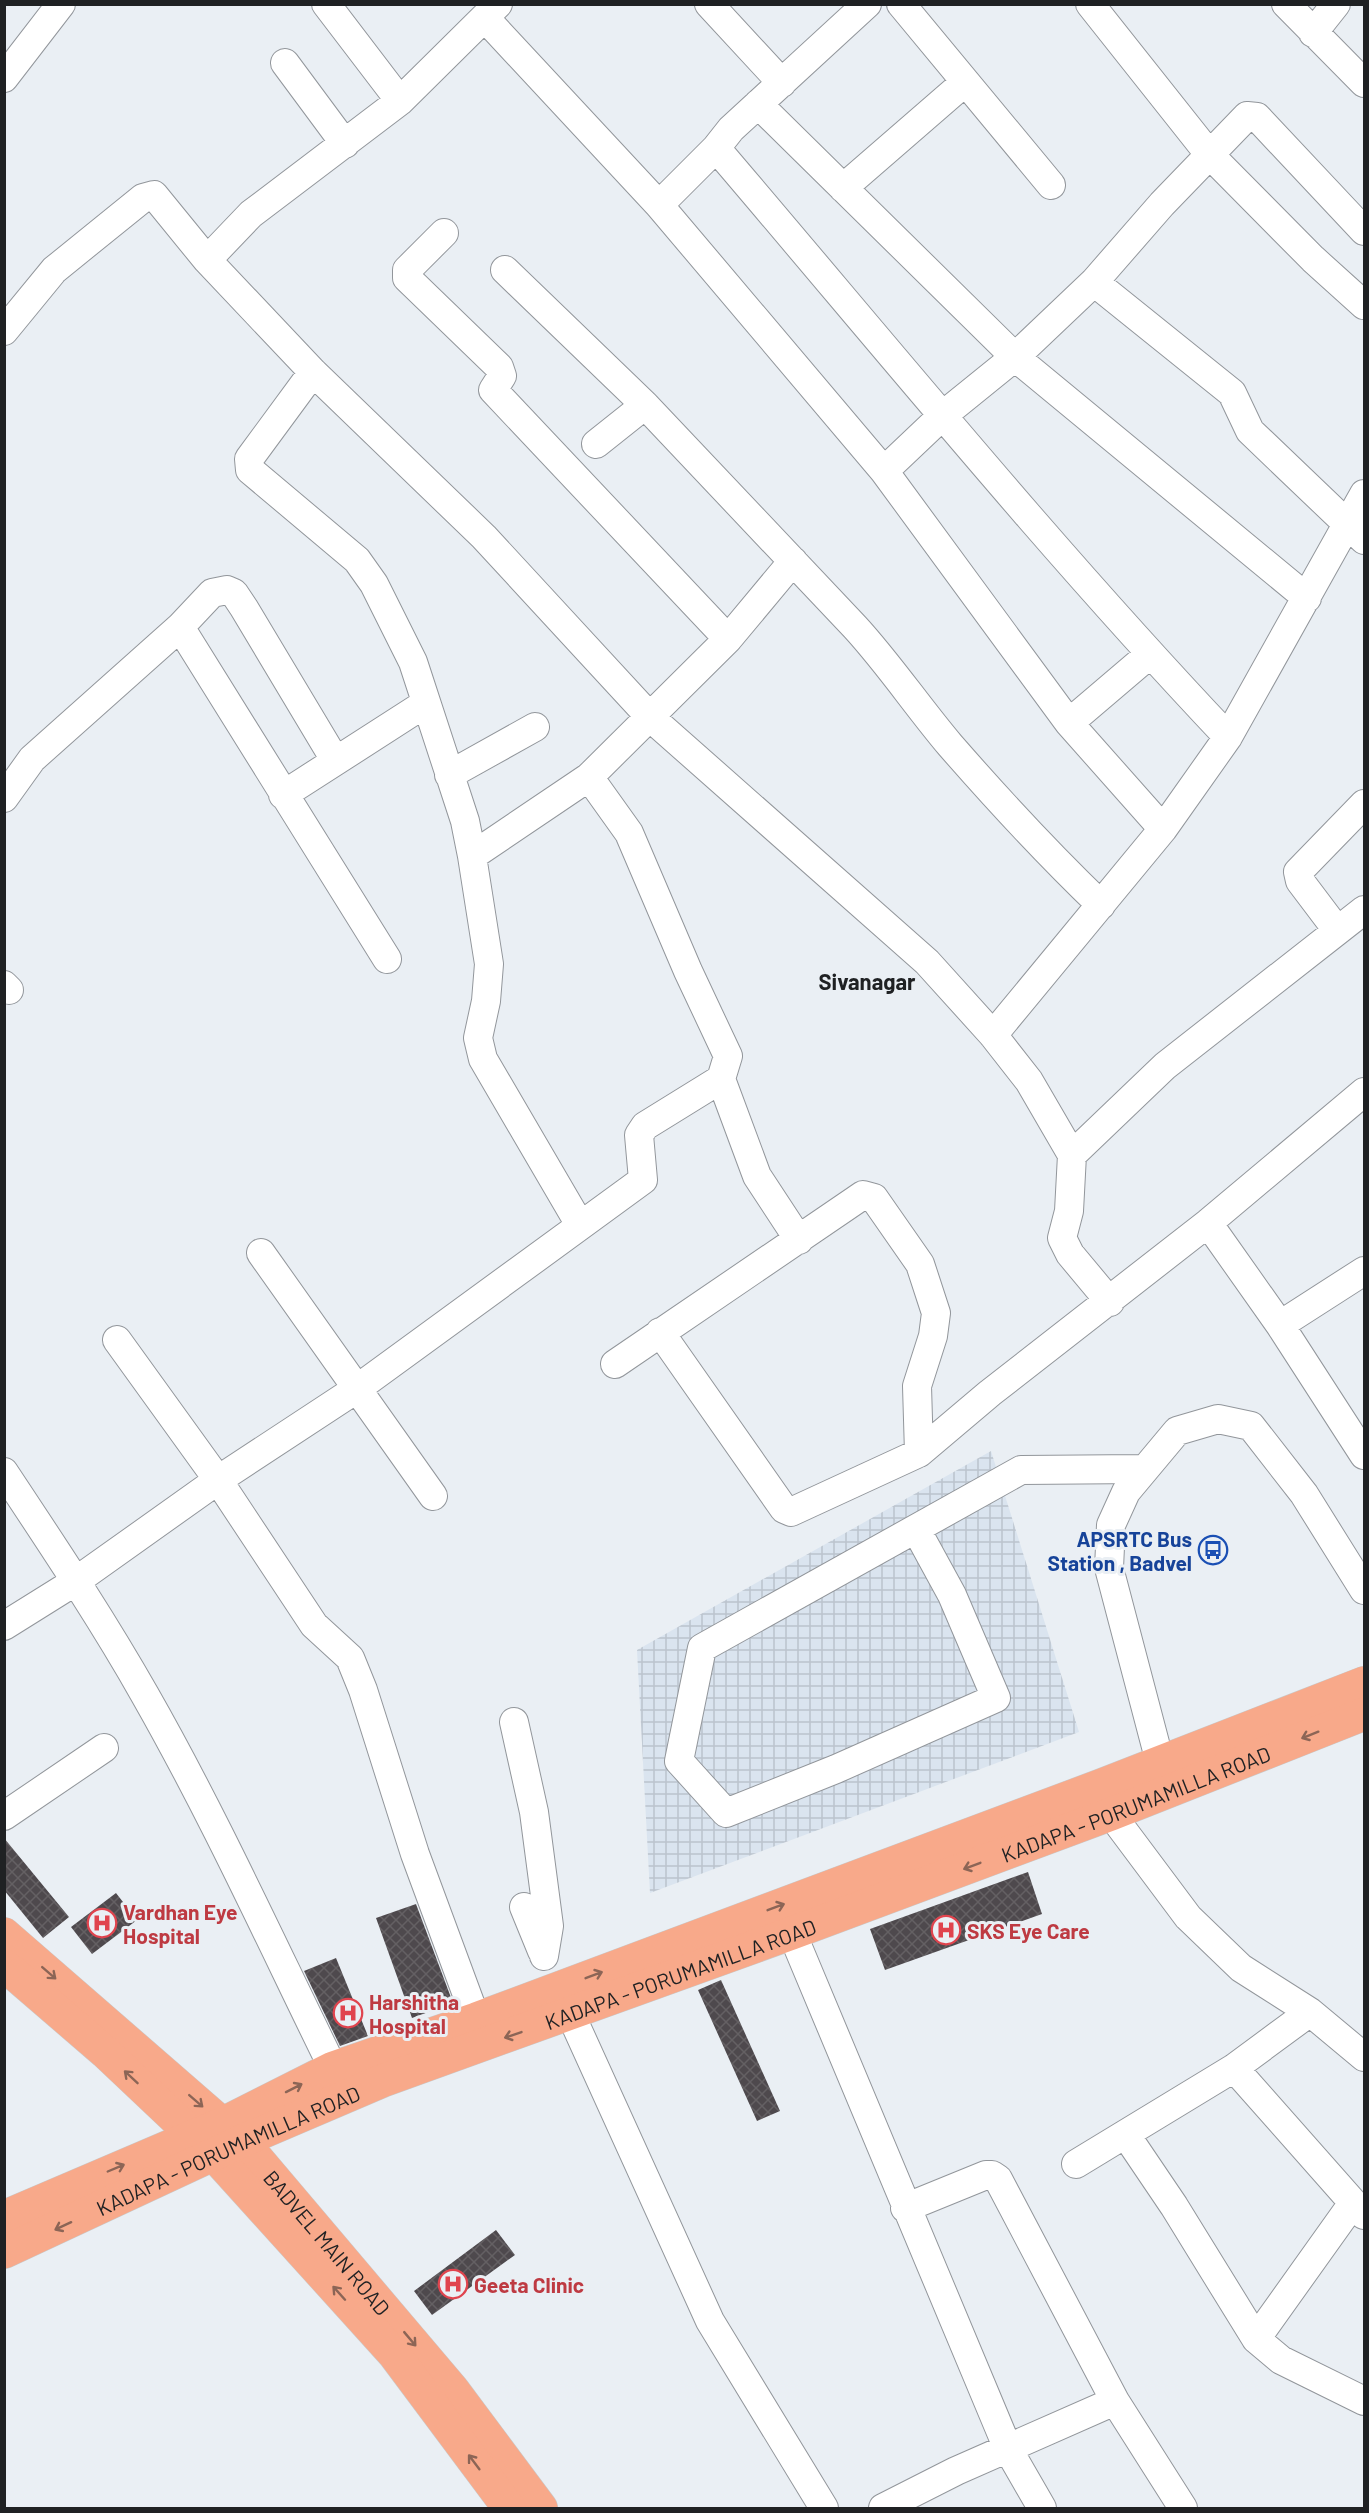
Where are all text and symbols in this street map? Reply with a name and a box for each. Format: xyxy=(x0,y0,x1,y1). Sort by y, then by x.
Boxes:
district label: Sivanagar xyxy=(818,968,916,994)
place label: APSRTC Bus Station , Badvel xyxy=(1047,1526,1192,1575)
bus stop icon: APSRTC Bus Station , Badvel xyxy=(1197,1534,1229,1566)
one-way arrow xyxy=(1301,1730,1320,1741)
street label: KADAPA - PORUMAMILLA ROAD xyxy=(998,1740,1274,1866)
one-way arrow xyxy=(963,1861,981,1872)
place label: Vardhan Eye Hospital xyxy=(123,1899,237,1948)
one-way arrow xyxy=(766,1900,785,1911)
hospital icon: Vardhan Eye Hospital xyxy=(86,1907,118,1939)
street label: KADAPA - PORUMAMILLA ROAD xyxy=(541,1913,819,2034)
hospital icon: SKS Eye Care xyxy=(930,1914,962,1946)
place label: SKS Eye Care xyxy=(967,1918,1090,1943)
one-way arrow xyxy=(41,1966,57,1979)
one-way arrow xyxy=(584,1969,602,1980)
place label: Harshitha Hospital xyxy=(369,1989,459,2038)
hospital icon: Harshitha Hospital xyxy=(332,1997,364,2029)
one-way arrow xyxy=(504,2030,523,2041)
one-way arrow xyxy=(124,2070,139,2084)
street label: KADAPA - PORUMAMILLA ROAD xyxy=(92,2080,363,2220)
one-way arrow xyxy=(284,2082,302,2093)
one-way arrow xyxy=(188,2094,203,2108)
one-way arrow xyxy=(106,2162,125,2173)
street label: BADVEL MAIN ROAD xyxy=(259,2165,396,2320)
one-way arrow xyxy=(54,2220,72,2232)
hospital icon: Geeta Clinic xyxy=(437,2268,469,2300)
place label: Geeta Clinic xyxy=(474,2272,584,2297)
one-way arrow xyxy=(332,2286,346,2301)
one-way arrow xyxy=(403,2331,416,2347)
one-way arrow xyxy=(468,2454,480,2470)

